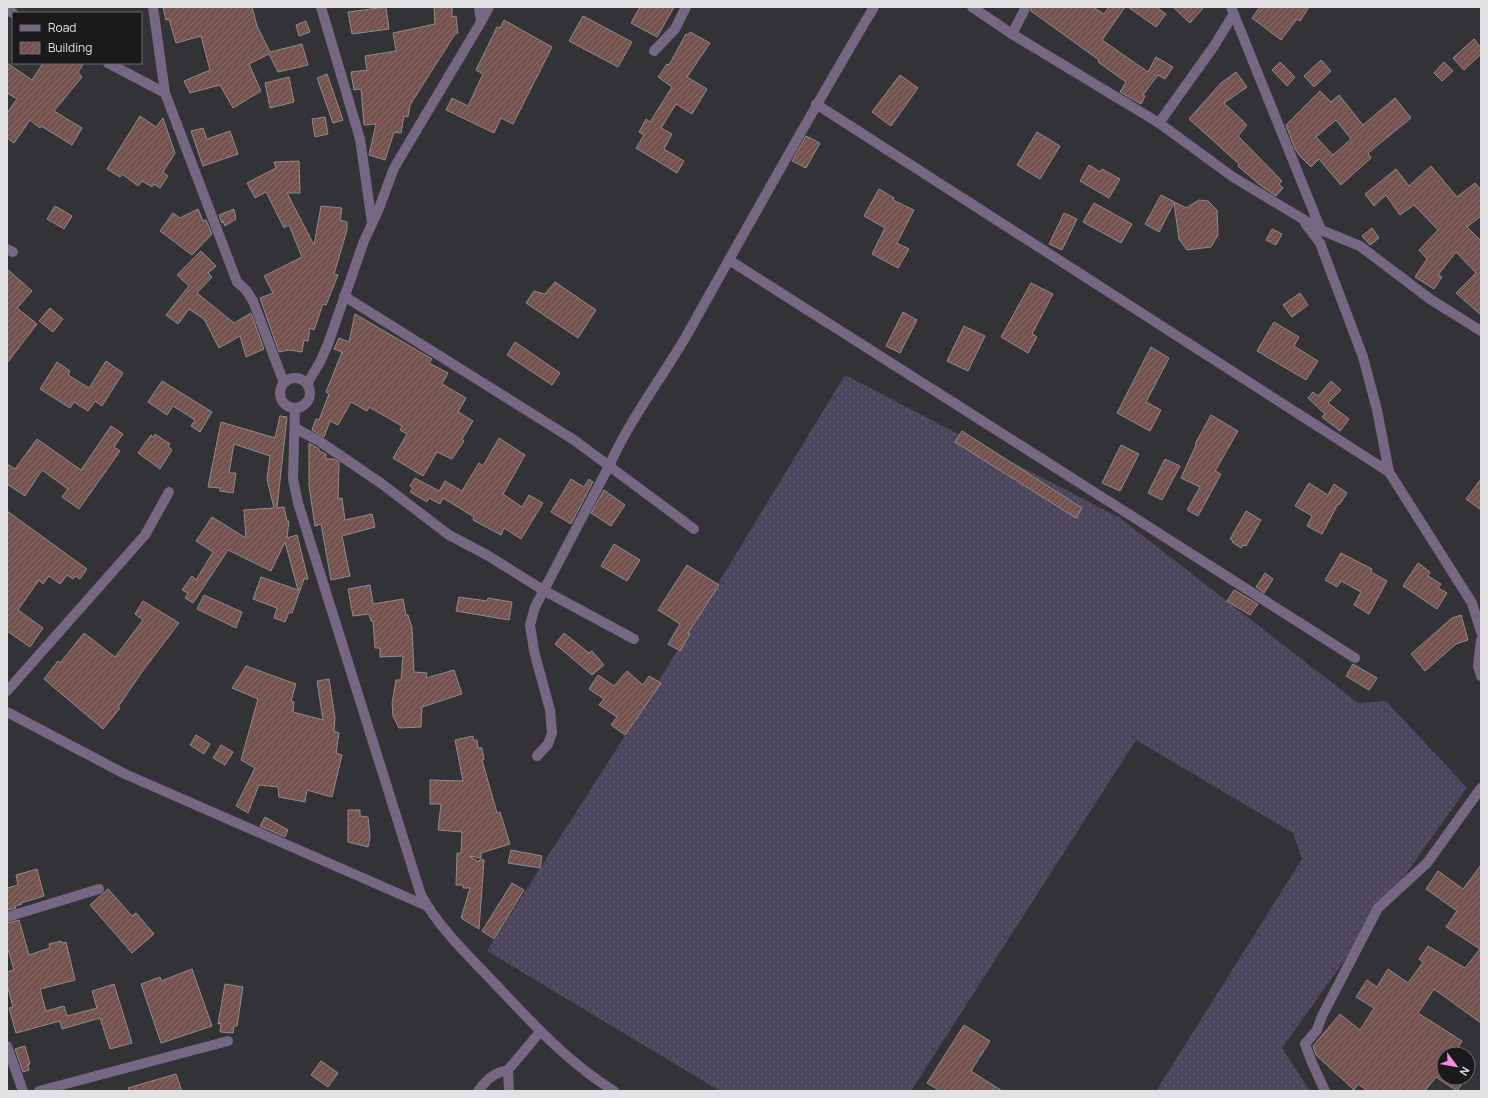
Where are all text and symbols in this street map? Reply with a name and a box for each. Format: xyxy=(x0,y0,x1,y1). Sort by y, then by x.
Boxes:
legend xyxy=(12,12,142,64)
text: Road xyxy=(48,19,76,36)
text: Building xyxy=(48,39,92,56)
north arrow xyxy=(1436,1046,1476,1086)
text: N xyxy=(1456,1064,1473,1079)

